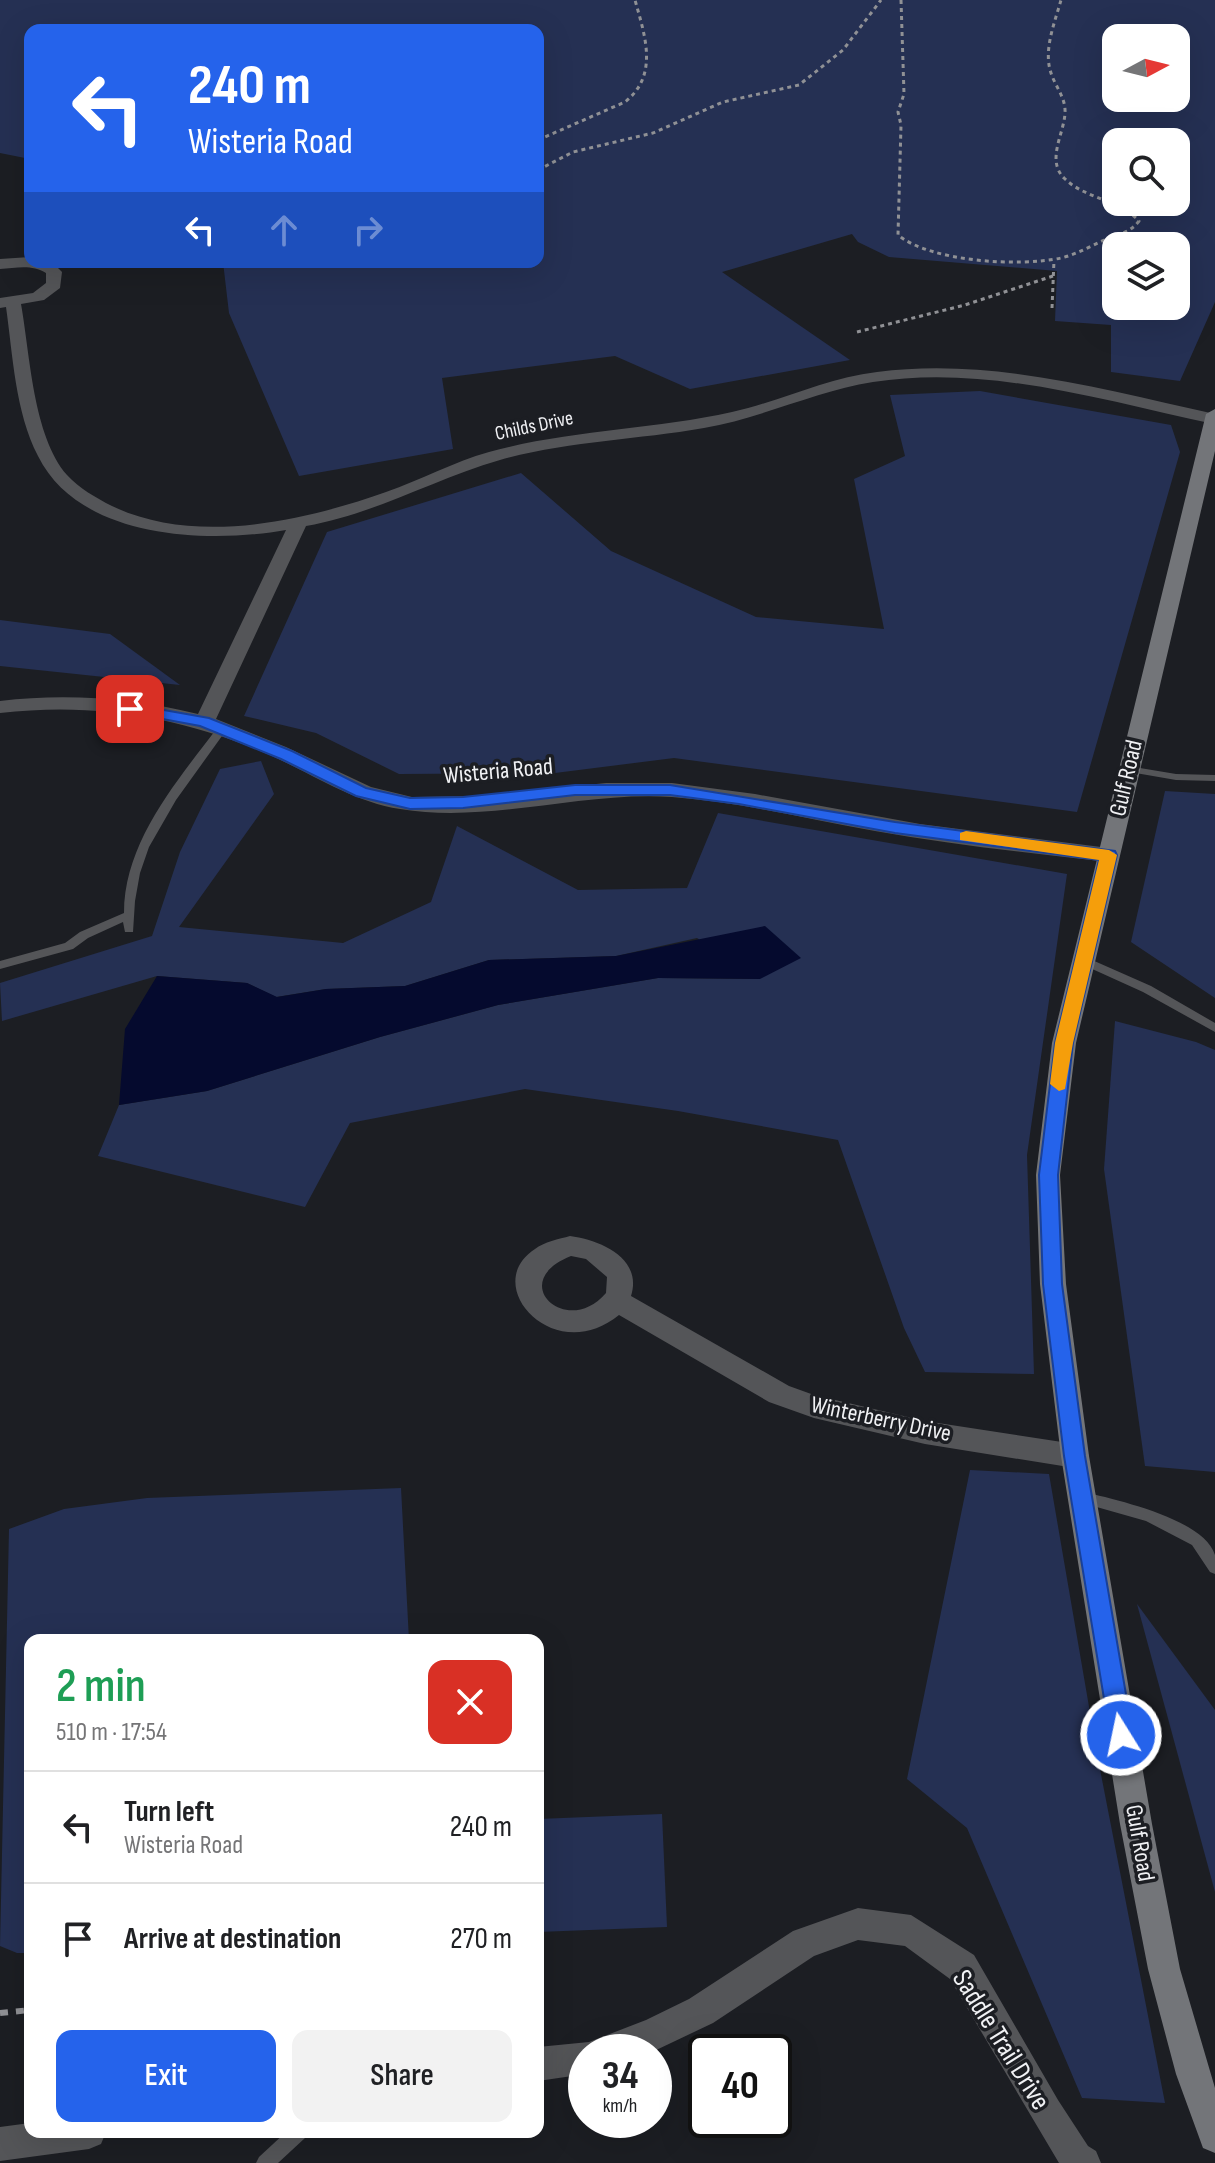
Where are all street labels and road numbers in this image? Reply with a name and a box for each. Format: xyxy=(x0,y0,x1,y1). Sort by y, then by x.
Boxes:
street label: Childs Drive xyxy=(493,406,575,446)
street label: Gulf Road xyxy=(1103,737,1149,819)
street label: Wisteria Road xyxy=(442,752,554,790)
street label: Winterberry Drive xyxy=(808,1390,954,1448)
street label: Gulf Road xyxy=(1119,1802,1161,1884)
street label: Saddle Trail Drive xyxy=(945,1964,1057,2116)

